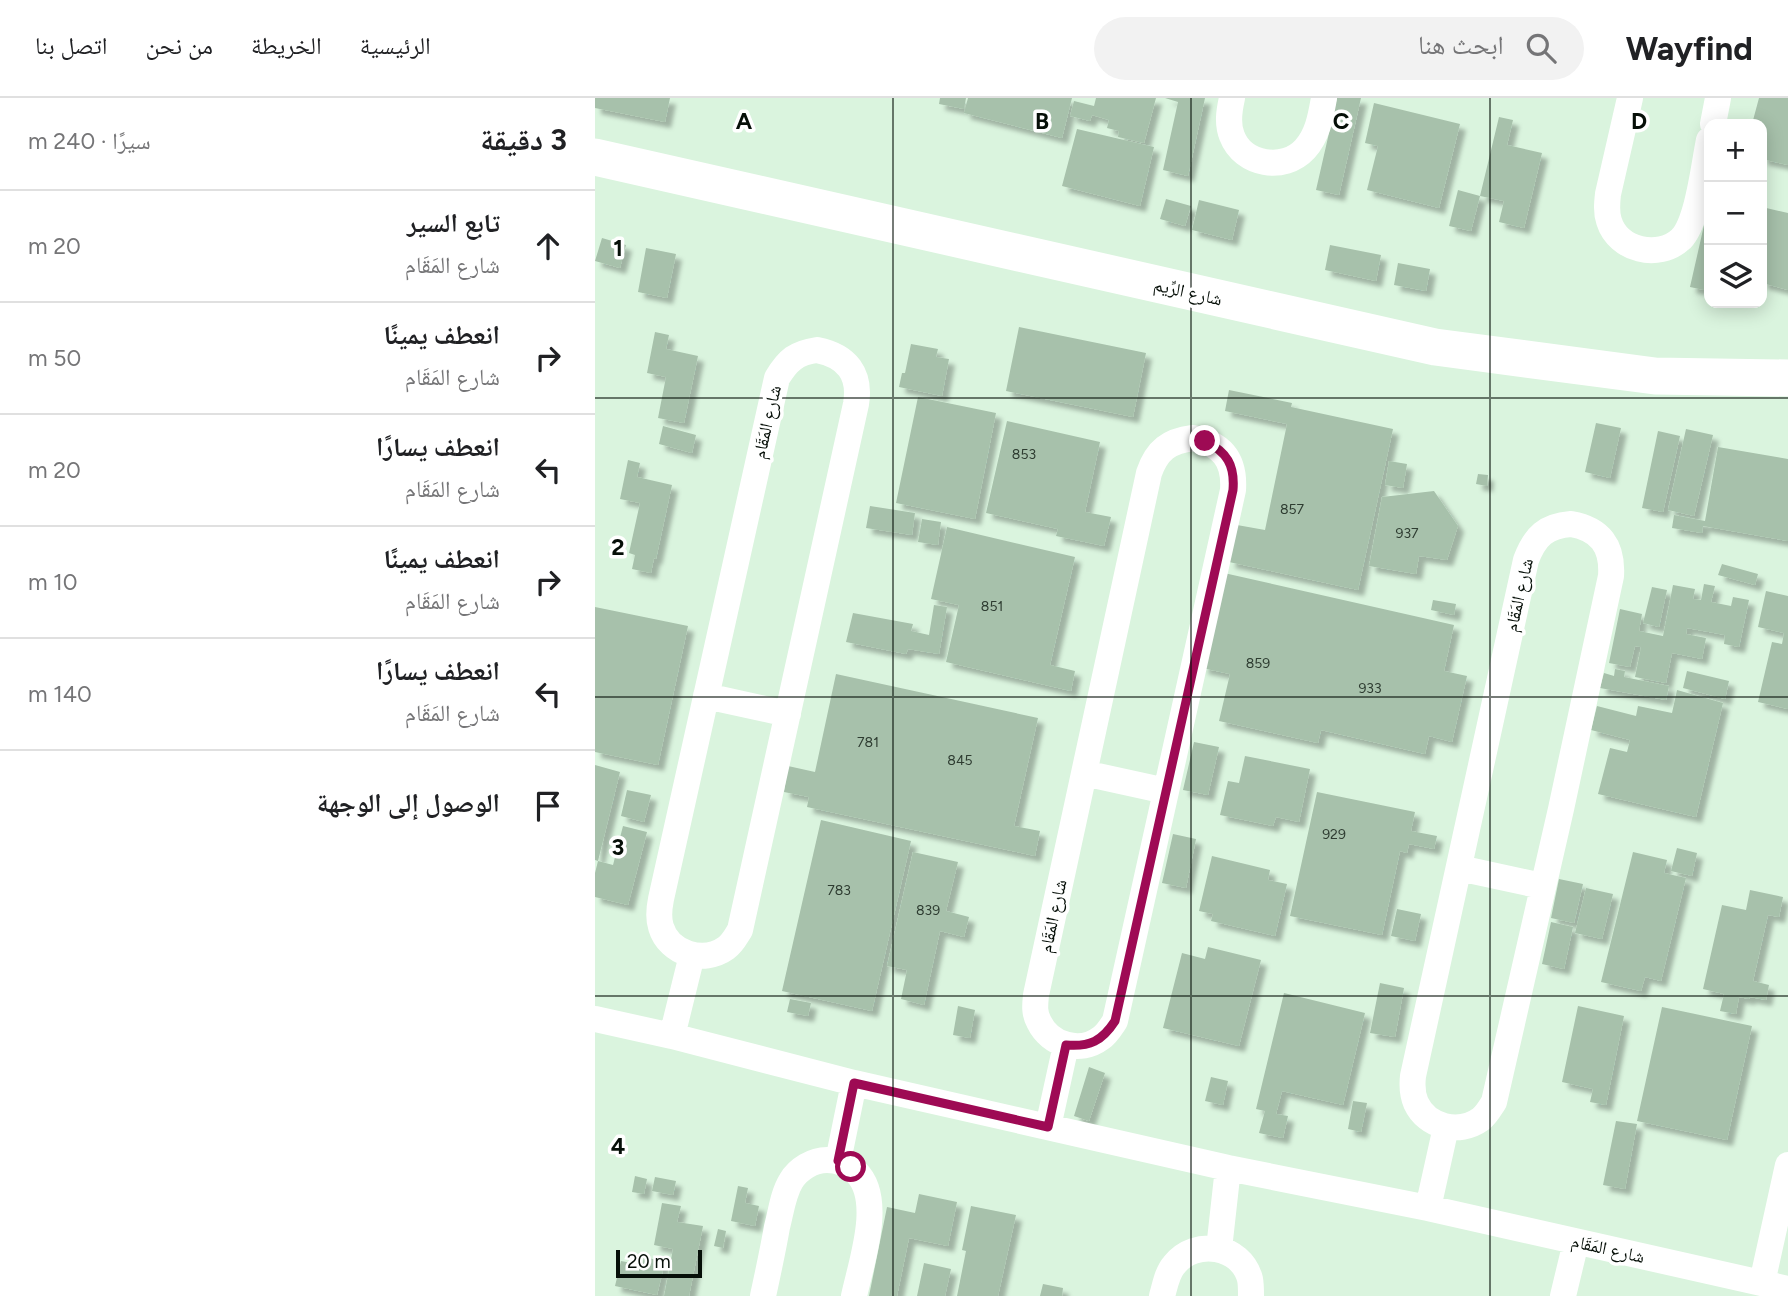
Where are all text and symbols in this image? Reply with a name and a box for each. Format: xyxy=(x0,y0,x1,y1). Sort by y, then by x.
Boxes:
search box xyxy=(1094,17,1584,80)
text: ابحث هنا xyxy=(1418,29,1504,61)
icon: search xyxy=(1522,29,1560,67)
text: Wayfind xyxy=(1626,29,1753,68)
text: اتصل بنا xyxy=(35,31,107,60)
text: من نحن xyxy=(145,31,213,60)
text: الخريطة xyxy=(251,31,322,60)
text: الرئيسية xyxy=(360,31,431,60)
text: A xyxy=(736,107,753,135)
text: B xyxy=(1035,107,1049,135)
text: C xyxy=(1333,107,1350,135)
text: D xyxy=(1631,107,1647,135)
map controls xyxy=(1704,119,1767,308)
button: + xyxy=(1704,119,1767,182)
text: 3 دقيقة xyxy=(480,121,567,158)
text: سيرًا · 240 m xyxy=(28,127,151,155)
button: − xyxy=(1704,182,1767,245)
text: تابع السير xyxy=(407,207,500,239)
icon: ahead xyxy=(529,227,567,265)
text: 20 m xyxy=(28,232,81,260)
text: 1 xyxy=(613,234,623,262)
button: layers xyxy=(1704,245,1767,308)
text: شارع المَقَام xyxy=(405,251,500,279)
street label: شارع الرِّيم xyxy=(1151,273,1224,312)
text: انعطف يمينًا xyxy=(384,319,500,351)
icon: right xyxy=(529,339,567,377)
text: 50 m xyxy=(28,344,81,372)
text: شارع المَقَام xyxy=(405,363,500,391)
street label: شارع المَقَام xyxy=(748,383,787,461)
route end xyxy=(1189,425,1220,456)
text: انعطف يسارًا xyxy=(376,431,500,463)
house number: 853 xyxy=(1012,446,1036,463)
icon: left xyxy=(529,451,567,489)
text: 20 m xyxy=(28,456,81,484)
text: شارع المَقَام xyxy=(405,475,500,503)
house number: 857 xyxy=(1280,501,1305,518)
house number: 937 xyxy=(1395,525,1419,542)
text: 2 xyxy=(611,533,625,561)
text: انعطف يمينًا xyxy=(384,543,500,575)
street label: شارع المَقَام xyxy=(1500,556,1539,634)
icon: right xyxy=(529,563,567,601)
text: 10 m xyxy=(28,568,78,596)
text: شارع المَقَام xyxy=(405,587,500,615)
house number: 851 xyxy=(981,598,1003,615)
text: انعطف يسارًا xyxy=(376,655,500,687)
house number: 859 xyxy=(1246,655,1270,672)
icon: left xyxy=(529,675,567,713)
text: 140 m xyxy=(28,680,92,708)
house number: 933 xyxy=(1358,680,1382,697)
text: شارع المَقَام xyxy=(405,699,500,727)
house number: 781 xyxy=(857,734,879,751)
house number: 845 xyxy=(947,752,973,769)
text: الوصول إلى الوجهة xyxy=(317,787,500,819)
icon: arrive xyxy=(529,787,567,825)
house number: 929 xyxy=(1322,826,1346,843)
text: 3 xyxy=(612,833,624,861)
street label: شارع المَقَام xyxy=(1034,877,1072,955)
house number: 783 xyxy=(827,882,851,899)
house number: 839 xyxy=(916,902,940,919)
text: 4 xyxy=(611,1132,625,1160)
route start xyxy=(835,1151,866,1182)
street label: شارع المَقَام xyxy=(1569,1230,1647,1269)
scale bar xyxy=(616,1247,702,1279)
text: 20 m xyxy=(627,1250,671,1273)

